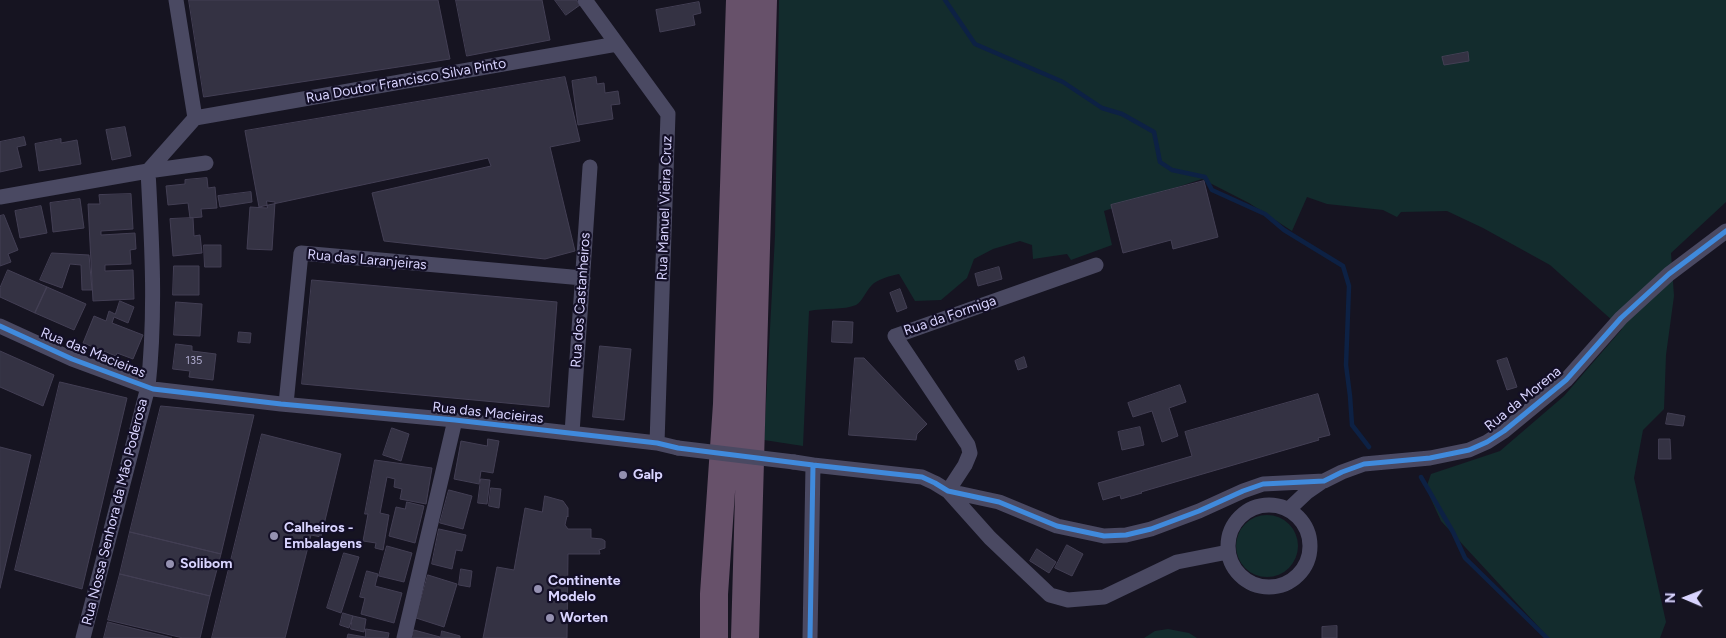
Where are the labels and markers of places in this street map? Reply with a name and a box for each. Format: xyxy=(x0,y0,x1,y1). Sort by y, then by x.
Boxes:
place label: Galp xyxy=(633,467,663,483)
marker: Galp xyxy=(617,469,629,481)
place label: Calheiros - Embalagens xyxy=(284,520,362,552)
marker: Calheiros - Embalagens xyxy=(268,530,280,542)
place label: Solibom xyxy=(180,556,232,572)
marker: Solibom xyxy=(164,558,176,570)
place label: Continente Modelo xyxy=(548,573,620,606)
marker: Continente Modelo xyxy=(532,583,544,595)
place label: Worten xyxy=(560,610,608,626)
marker: Worten xyxy=(544,612,556,624)

